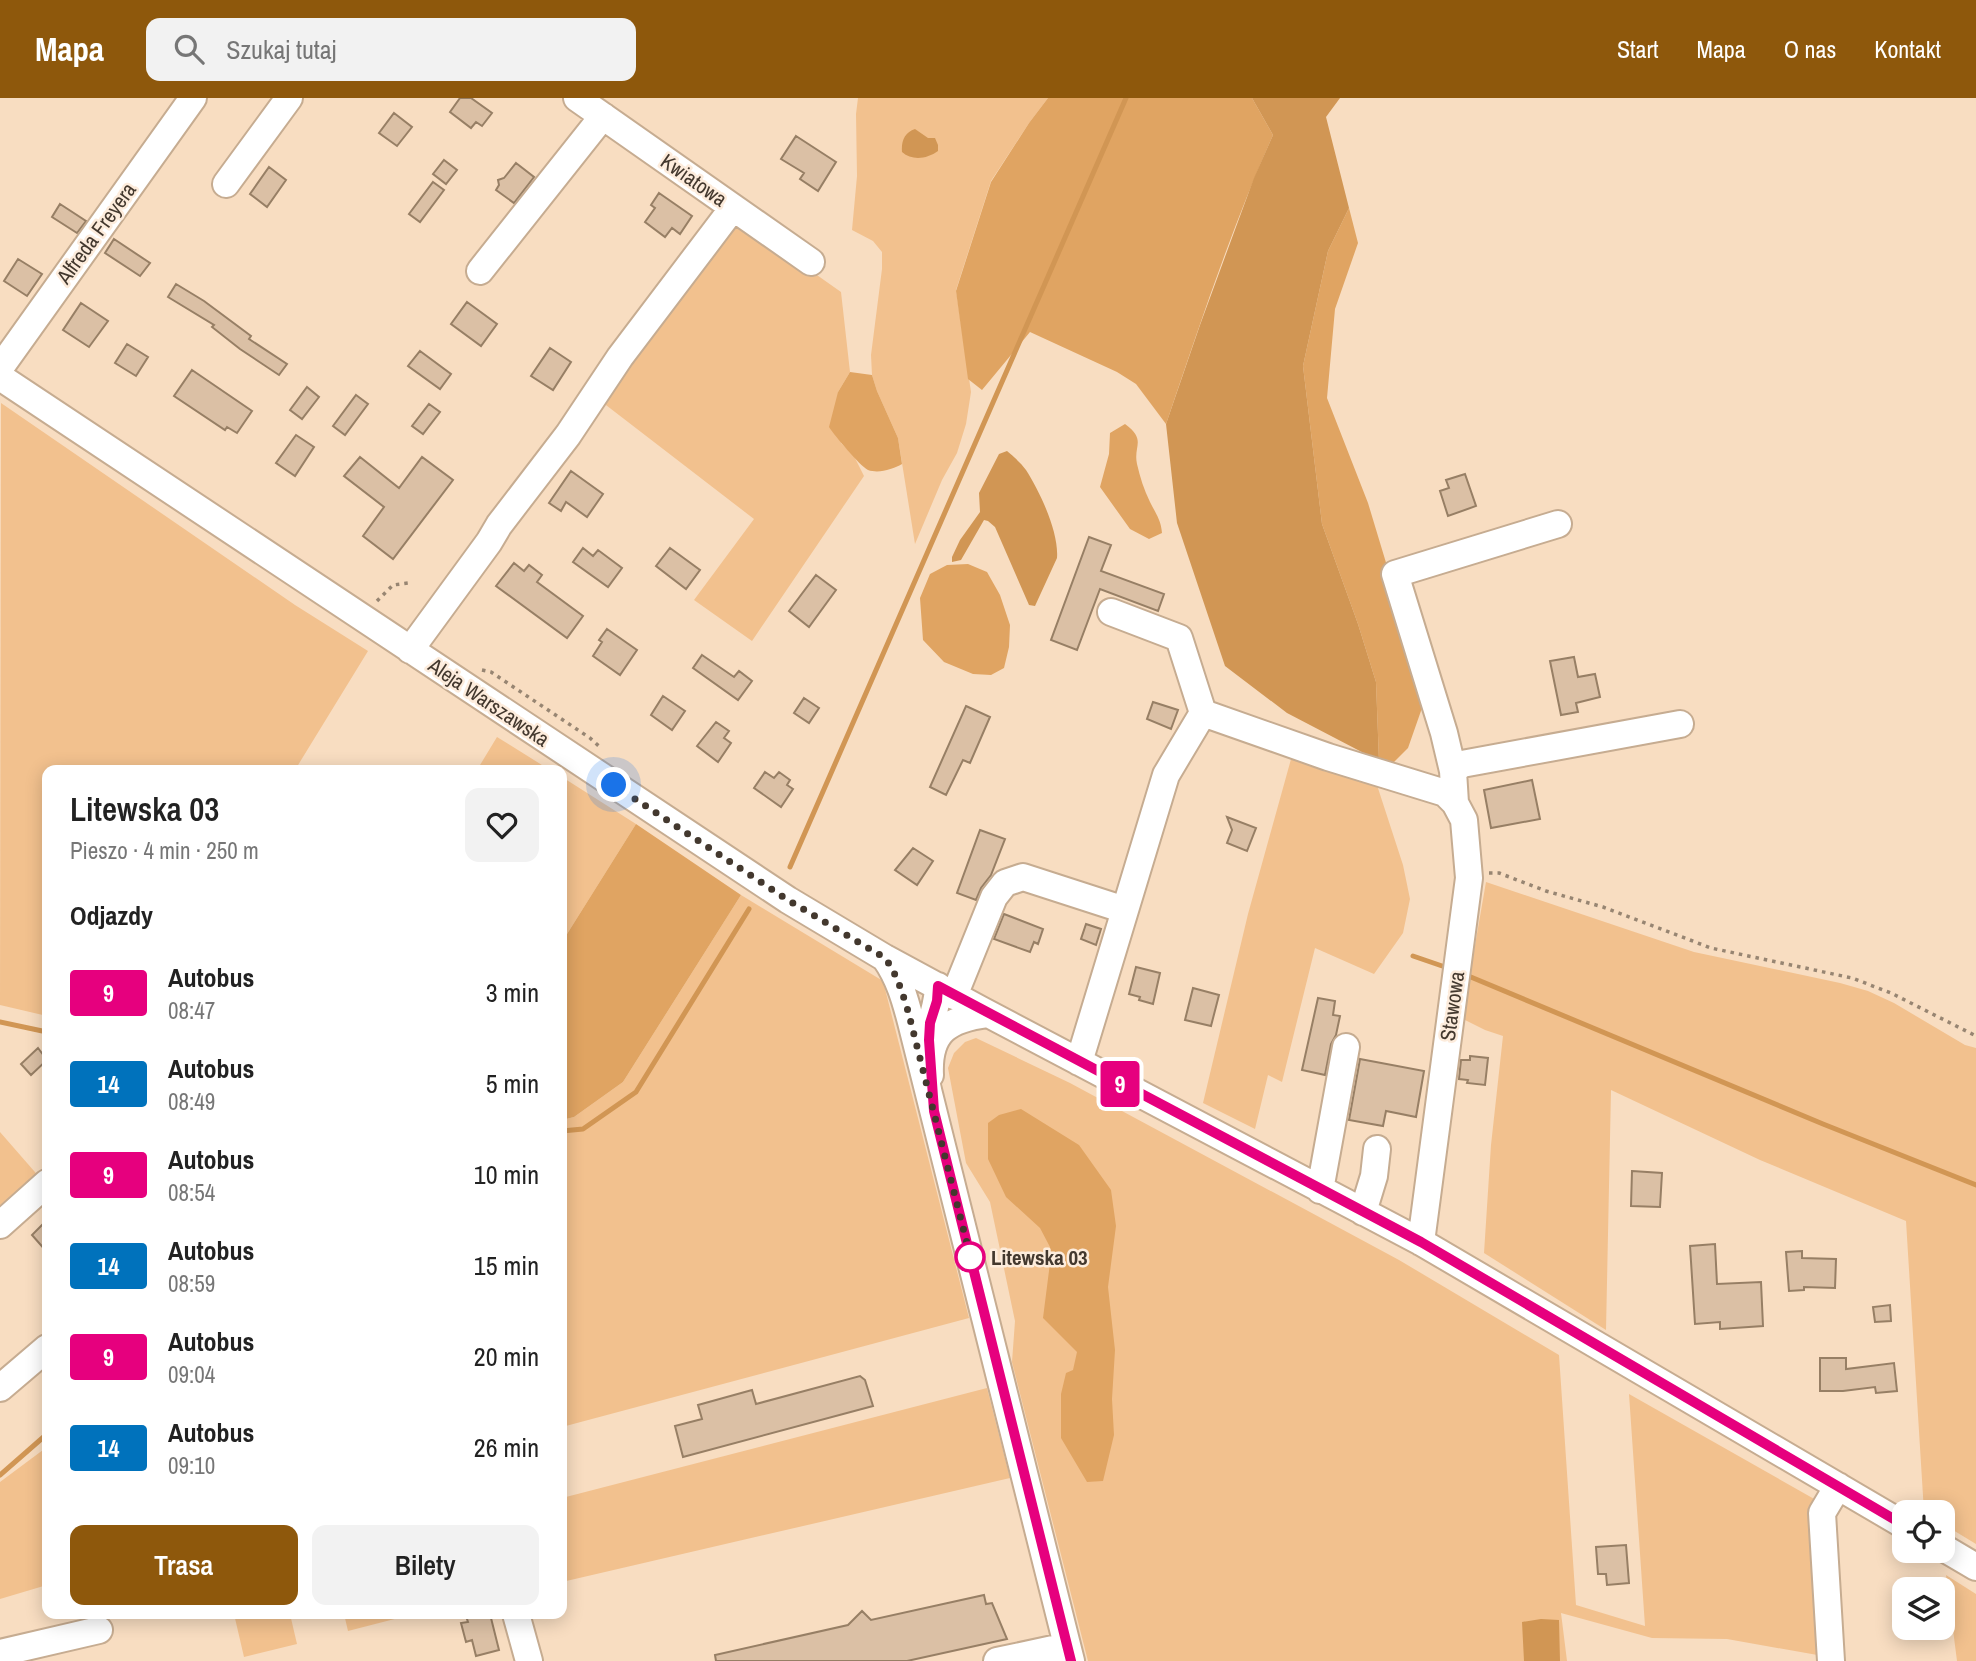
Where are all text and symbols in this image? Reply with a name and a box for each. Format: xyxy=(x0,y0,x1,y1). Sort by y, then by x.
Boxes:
search box xyxy=(146,18,636,81)
text: Mapa xyxy=(35,27,104,71)
icon: search xyxy=(170,30,208,68)
text: Szukaj tutaj xyxy=(226,32,336,67)
text: Start xyxy=(1617,33,1659,65)
text: Mapa xyxy=(1697,33,1746,65)
text: O nas xyxy=(1784,33,1836,65)
text: Kontakt xyxy=(1874,33,1941,65)
street label: Kwiatowa xyxy=(655,147,733,214)
street label: Alfreda Freyera xyxy=(49,176,143,290)
street label: Aleja Warszawska xyxy=(422,650,556,753)
your location xyxy=(596,767,631,802)
text: Litewska 03 xyxy=(70,787,219,831)
button: heart xyxy=(465,788,539,862)
text: Pieszo · 4 min · 250 m xyxy=(70,835,259,866)
text: Odjazdy xyxy=(70,898,153,933)
text: Autobus xyxy=(168,960,254,995)
street label: Stawowa xyxy=(1433,969,1471,1043)
text: 3 min xyxy=(486,975,539,1010)
text: 9 xyxy=(103,977,114,1009)
text: 08:47 xyxy=(168,995,215,1026)
text: Autobus xyxy=(168,1051,254,1086)
line badge: 9 xyxy=(1097,1061,1143,1107)
text: 5 min xyxy=(486,1066,539,1101)
text: 14 xyxy=(98,1068,119,1100)
text: 9 xyxy=(1115,1068,1125,1100)
text: 08:49 xyxy=(168,1086,215,1117)
text: Autobus xyxy=(168,1142,254,1177)
text: 10 min xyxy=(474,1157,539,1192)
text: 9 xyxy=(103,1159,114,1191)
text: 08:54 xyxy=(168,1177,215,1208)
text: Autobus xyxy=(168,1233,254,1268)
marker: Litewska 03 xyxy=(955,1242,985,1272)
place label: Litewska 03 xyxy=(991,1243,1088,1272)
text: 15 min xyxy=(474,1248,539,1283)
text: 14 xyxy=(98,1250,119,1282)
text: 08:59 xyxy=(168,1268,215,1299)
text: Autobus xyxy=(168,1324,254,1359)
text: 20 min xyxy=(474,1339,539,1374)
text: 9 xyxy=(103,1341,114,1373)
text: 09:04 xyxy=(168,1359,215,1390)
text: Autobus xyxy=(168,1415,254,1450)
text: 26 min xyxy=(474,1430,539,1465)
text: 14 xyxy=(98,1432,119,1464)
text: 09:10 xyxy=(168,1450,215,1481)
map controls xyxy=(1892,1500,1955,1640)
button: locate xyxy=(1892,1500,1955,1563)
button: Trasa xyxy=(70,1525,298,1605)
button: Bilety xyxy=(312,1525,539,1605)
button: layers xyxy=(1892,1577,1955,1640)

